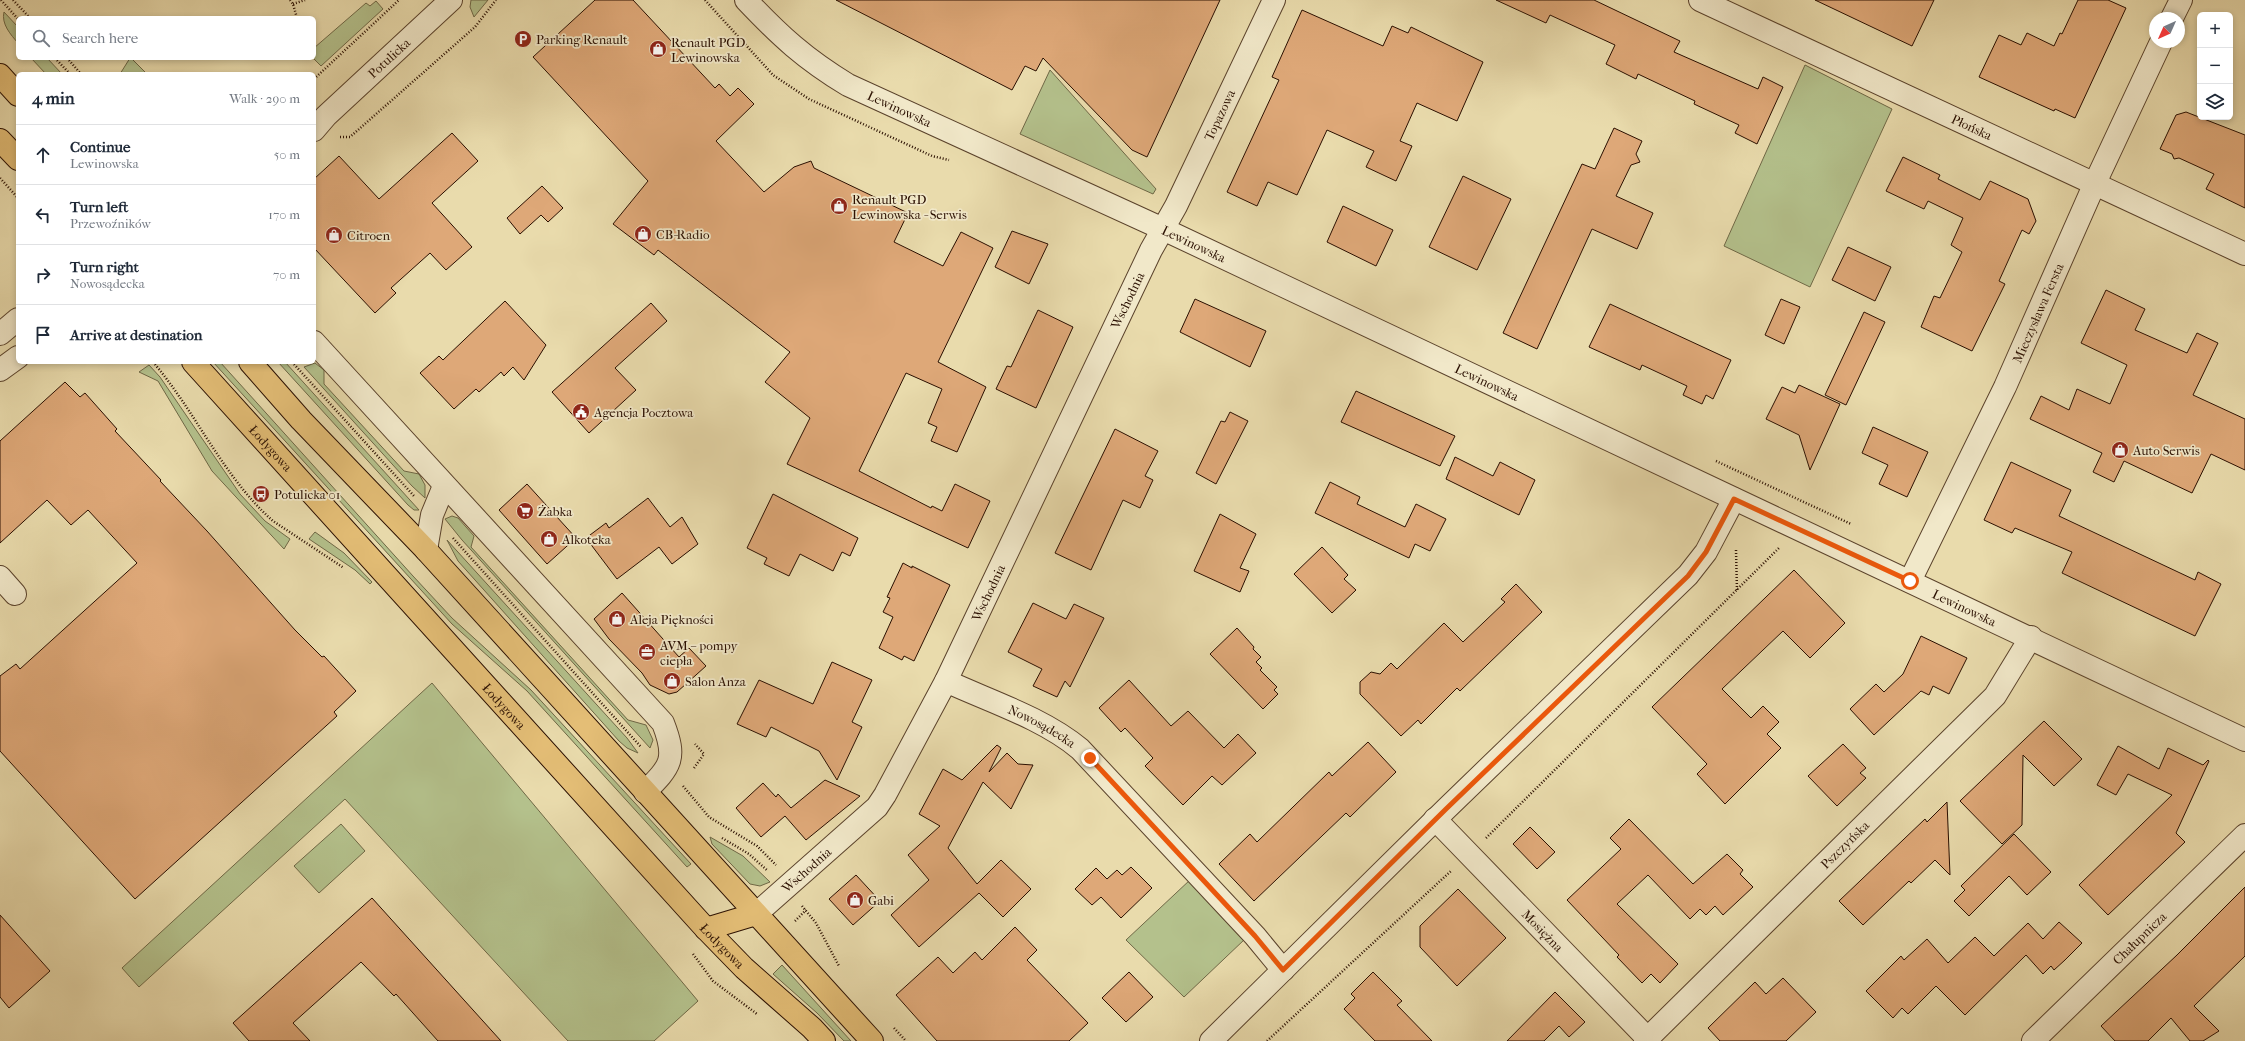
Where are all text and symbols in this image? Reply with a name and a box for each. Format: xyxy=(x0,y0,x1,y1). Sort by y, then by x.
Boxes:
north arrow xyxy=(2149,12,2185,48)
map controls xyxy=(2197,12,2233,120)
button: + xyxy=(2197,12,2233,48)
search box xyxy=(16,16,316,60)
icon: search xyxy=(30,27,52,49)
text: Search here xyxy=(62,29,138,47)
parking icon: Parking Renault xyxy=(513,29,533,49)
place label: Parking Renault xyxy=(536,32,628,47)
street label: Potulicka xyxy=(365,34,414,81)
place label: Renault PGD Lewinowska xyxy=(671,35,746,65)
shop icon: Renault PGD Lewinowska xyxy=(648,39,668,59)
button: − xyxy=(2197,48,2233,84)
button: layers xyxy=(2197,84,2233,120)
street label: Topazowa xyxy=(1201,86,1238,143)
street label: Lewinowska xyxy=(865,87,935,130)
text: 4 min xyxy=(32,88,75,108)
text: Walk · 290 m xyxy=(229,91,300,106)
street label: Płońska xyxy=(1949,111,1995,143)
text: Continue xyxy=(70,138,130,156)
icon: ahead xyxy=(32,144,54,166)
text: 50 m xyxy=(274,147,300,162)
text: Lewinowska xyxy=(70,156,139,171)
place label: Renault PGD Lewinowska - Serwis xyxy=(852,192,967,222)
shop icon: Renault PGD Lewinowska - Serwis xyxy=(829,196,849,216)
text: Turn left xyxy=(70,198,128,216)
icon: left xyxy=(32,204,54,226)
text: 170 m xyxy=(268,207,300,222)
text: Przewoźników xyxy=(70,216,151,231)
street label: Lewinowska xyxy=(1160,222,1229,266)
shop icon: CB-Radio xyxy=(633,224,653,244)
shop icon: Citroen xyxy=(324,225,344,245)
place label: CB-Radio xyxy=(656,227,710,242)
place label: Citroen xyxy=(347,228,391,243)
text: Turn right xyxy=(70,258,139,276)
street label: Mieczysława Fersta xyxy=(2009,260,2067,365)
icon: right xyxy=(32,264,54,286)
text: 70 m xyxy=(273,267,300,282)
street label: Wschodnia xyxy=(1107,269,1147,332)
text: Nowosądecka xyxy=(70,276,145,291)
icon: arrive xyxy=(32,324,54,346)
text: Arrive at destination xyxy=(70,326,202,344)
street label: Lewinowska xyxy=(1453,361,1522,404)
public building icon: Agencja Pocztowa xyxy=(571,402,591,422)
place label: Agencja Pocztowa xyxy=(593,405,694,420)
street label: Łodygowa xyxy=(246,422,296,475)
shop icon: Auto Serwis xyxy=(2110,440,2130,460)
place label: Auto Serwis xyxy=(2132,443,2200,458)
bus stop icon: Potulicka 01 xyxy=(251,484,271,504)
place label: Potulicka 01 xyxy=(274,487,340,502)
supermarket icon: Żabka xyxy=(515,501,535,521)
place label: Żabka xyxy=(538,504,573,519)
shop icon: Alkoteka xyxy=(539,529,559,549)
place label: Alkoteka xyxy=(561,532,612,547)
street label: Wschodnia xyxy=(968,561,1008,624)
route start xyxy=(1901,572,1919,590)
street label: Lewinowska xyxy=(1930,586,2000,629)
shop icon: Aleja Piękności xyxy=(607,609,627,629)
place label: Aleja Piękności xyxy=(629,612,714,627)
place label: AVM – pompy ciepła xyxy=(659,638,738,668)
office icon: AVM – pompy ciepła xyxy=(637,642,657,662)
shop icon: Salon Anza xyxy=(662,671,682,691)
place label: Salon Anza xyxy=(685,674,747,689)
street label: Łodygowa xyxy=(480,680,530,733)
street label: Nowosądecka xyxy=(1006,701,1080,751)
route end xyxy=(1081,749,1099,767)
street label: Pszczyńska xyxy=(1817,817,1872,871)
street label: Wschodnia xyxy=(778,843,835,896)
shop icon: Gabi xyxy=(845,890,865,910)
place label: Gabi xyxy=(868,893,894,908)
street label: Mosiężna xyxy=(1519,906,1567,955)
street label: Chałupnicza xyxy=(2109,908,2170,967)
street label: Łodygowa xyxy=(697,920,748,972)

